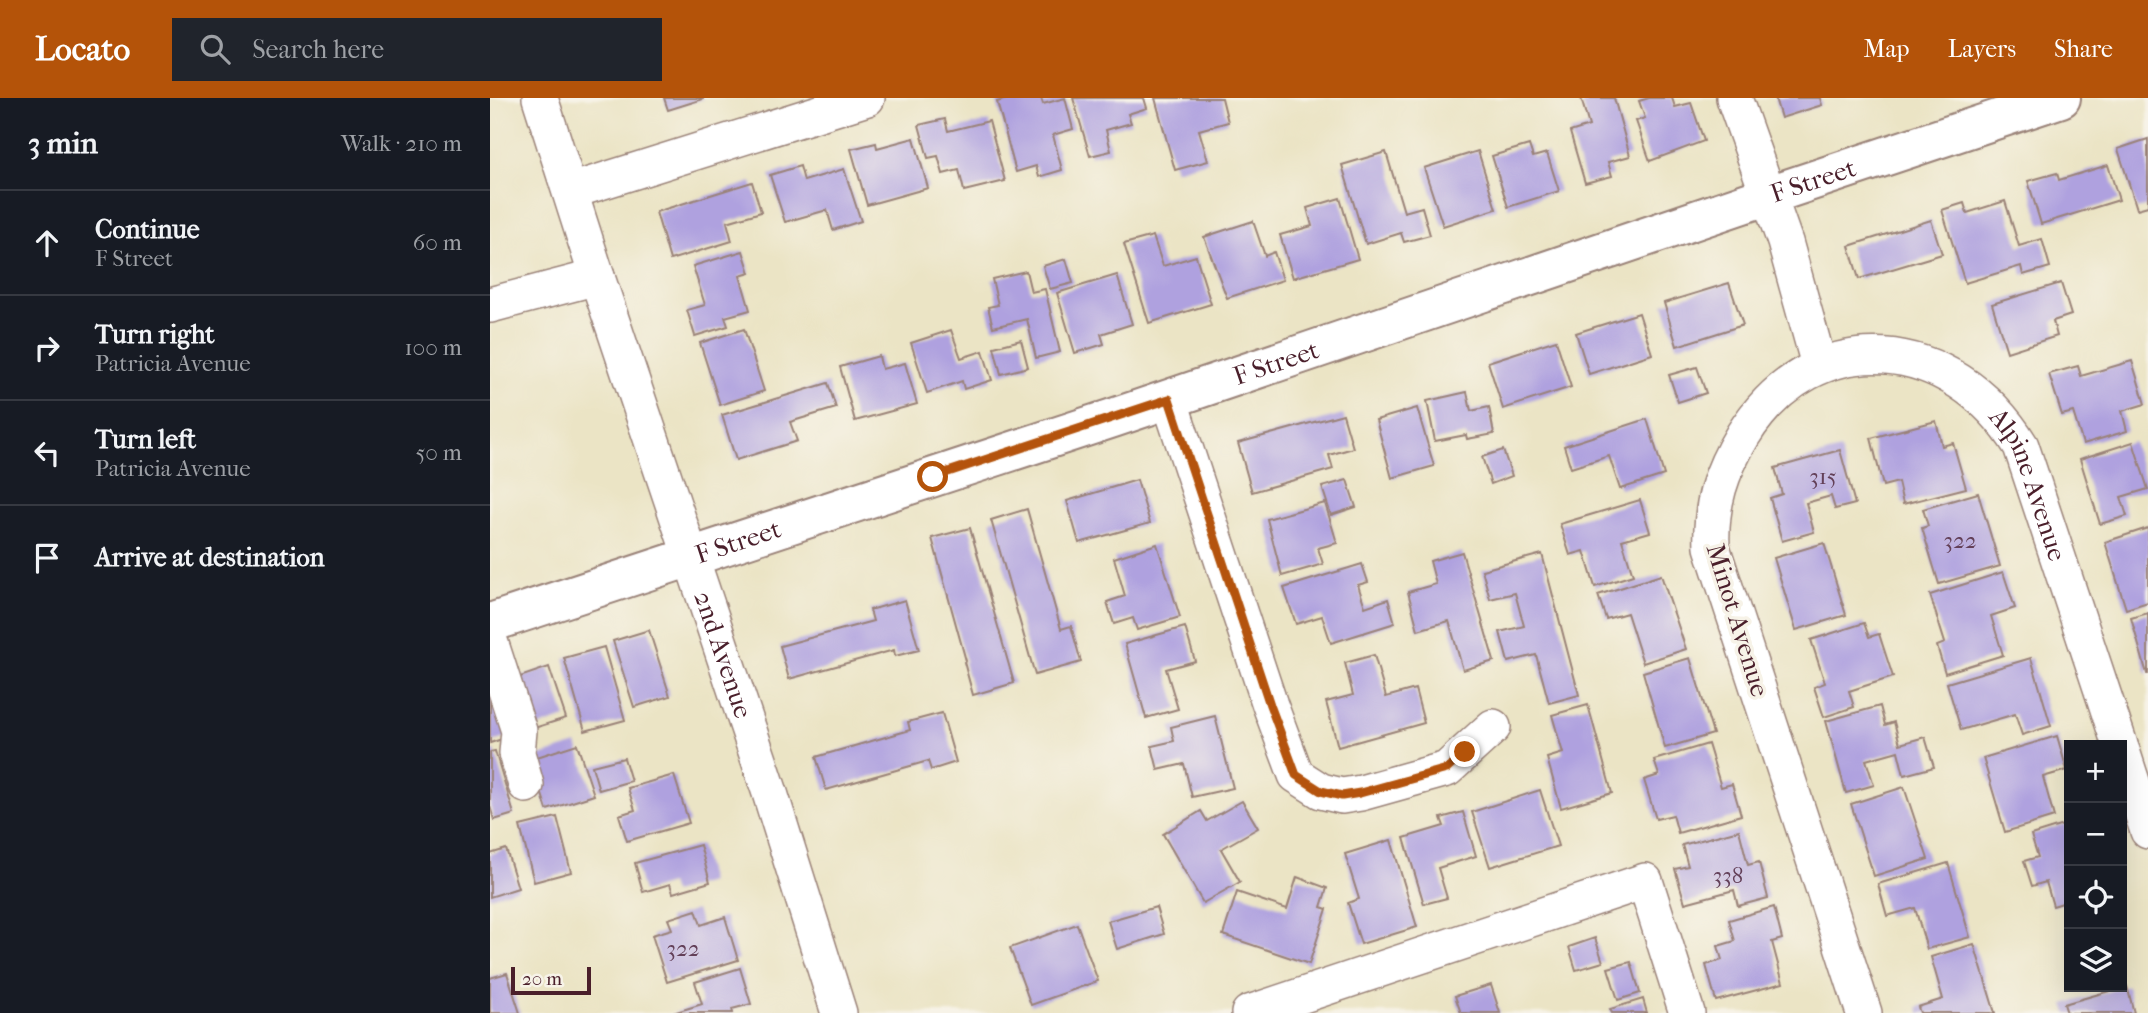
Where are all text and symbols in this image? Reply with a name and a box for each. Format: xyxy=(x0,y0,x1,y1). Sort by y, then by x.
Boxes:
search box xyxy=(172,18,662,81)
text: Locato xyxy=(35,30,130,69)
icon: search xyxy=(196,30,234,68)
text: Search here xyxy=(252,34,384,65)
text: Map xyxy=(1864,35,1910,63)
text: Layers xyxy=(1948,35,2016,63)
text: Share xyxy=(2054,35,2113,63)
text: 3 min xyxy=(28,126,98,161)
text: Walk · 210 m xyxy=(341,130,462,157)
street label: F Street xyxy=(1766,152,1860,209)
text: Continue xyxy=(95,214,200,245)
icon: ahead xyxy=(28,224,66,262)
text: 60 m xyxy=(413,229,462,256)
text: F Street xyxy=(95,245,173,272)
text: Turn right xyxy=(95,319,215,350)
icon: right xyxy=(28,329,66,367)
text: 100 m xyxy=(404,334,462,361)
street label: F Street xyxy=(1229,334,1324,392)
text: Patricia Avenue xyxy=(95,350,251,377)
street label: Alpine Avenue xyxy=(1982,401,2073,565)
text: Turn left xyxy=(95,424,196,455)
icon: left xyxy=(28,434,66,472)
text: 50 m xyxy=(415,439,462,466)
text: Patricia Avenue xyxy=(95,455,251,482)
route start xyxy=(917,461,948,492)
house number: 315 xyxy=(1809,463,1837,490)
street label: F Street xyxy=(691,513,785,570)
house number: 322 xyxy=(1943,527,1977,554)
icon: arrive xyxy=(28,539,66,577)
street label: Minot Avenue xyxy=(1700,540,1776,700)
text: Arrive at destination xyxy=(95,542,325,573)
street label: 2nd Avenue xyxy=(687,587,759,722)
route end xyxy=(1449,736,1480,767)
map controls xyxy=(2064,740,2127,992)
button: + xyxy=(2064,740,2127,803)
button: − xyxy=(2064,803,2127,866)
house number: 338 xyxy=(1713,862,1743,889)
button: locate xyxy=(2064,866,2127,929)
button: layers xyxy=(2064,929,2127,992)
house number: 322 xyxy=(666,935,700,962)
scale bar xyxy=(511,964,592,996)
text: 20 m xyxy=(522,968,562,990)

